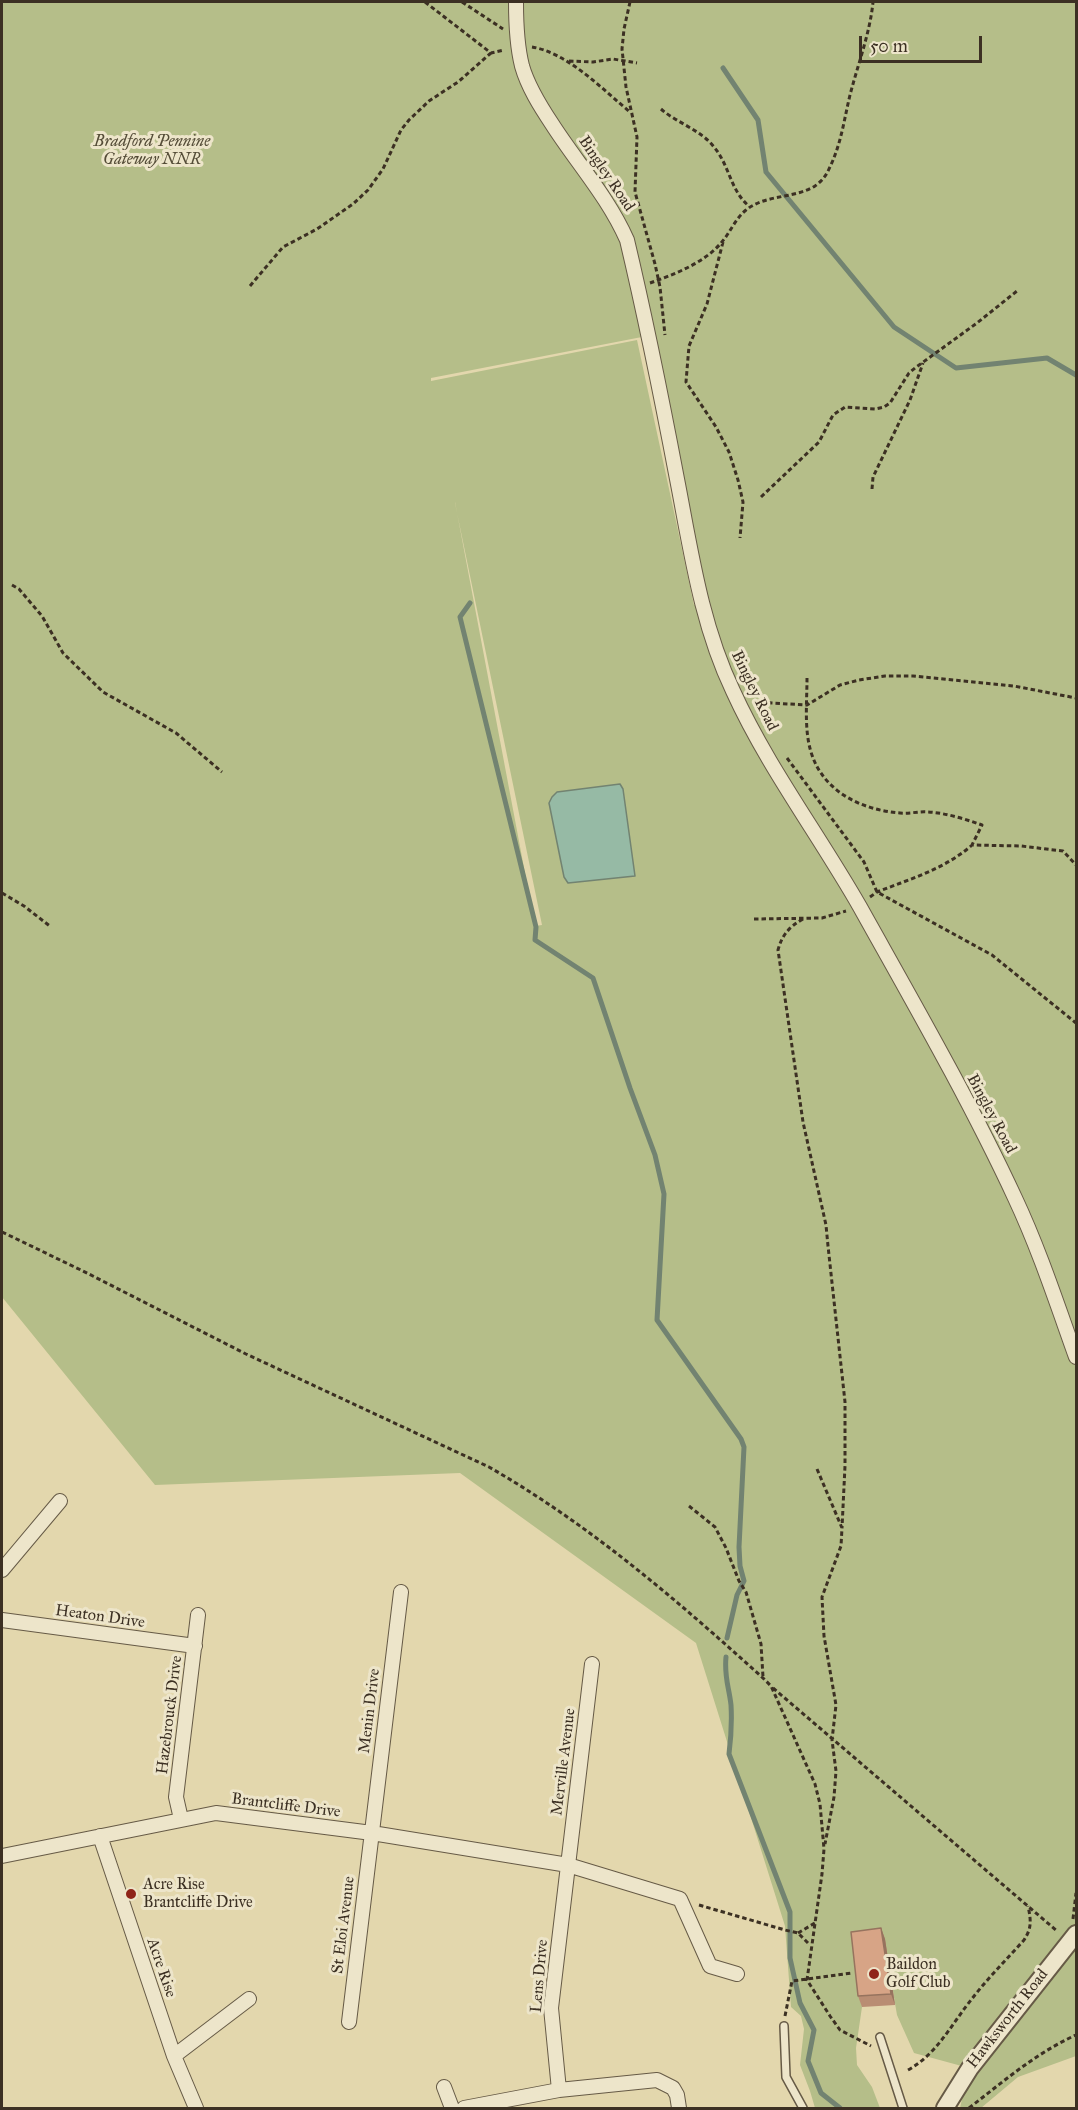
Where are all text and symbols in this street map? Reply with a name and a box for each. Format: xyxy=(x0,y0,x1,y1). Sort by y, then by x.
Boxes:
scale bar xyxy=(862,24,985,62)
text: 50 m xyxy=(870,35,908,57)
park label: Bradford Pennine Gateway NNR xyxy=(94,132,210,170)
street label: Bingley Road xyxy=(574,133,638,215)
street label: Bingley Road xyxy=(726,648,782,734)
street label: Bingley Road xyxy=(962,1071,1020,1157)
street label: Heaton Drive xyxy=(54,1601,146,1633)
street label: Hazebrouck Drive xyxy=(153,1654,187,1776)
street label: Menin Drive xyxy=(355,1668,385,1754)
street label: Merville Avenue xyxy=(548,1707,580,1817)
street label: Brantcliffe Drive xyxy=(230,1790,342,1822)
place label: Acre Rise Brantcliffe Drive xyxy=(143,1875,253,1913)
street label: St Eloi Avenue xyxy=(328,1875,360,1975)
marker: Acre Rise Brantcliffe Drive xyxy=(124,1887,138,1901)
street label: Acre Rise xyxy=(142,1936,180,2000)
street label: Lens Drive xyxy=(527,1939,553,2013)
place label: Baildon Golf Club xyxy=(886,1955,950,1993)
street label: Hawksworth Road xyxy=(963,1966,1053,2072)
marker: Baildon Golf Club xyxy=(867,1967,881,1981)

